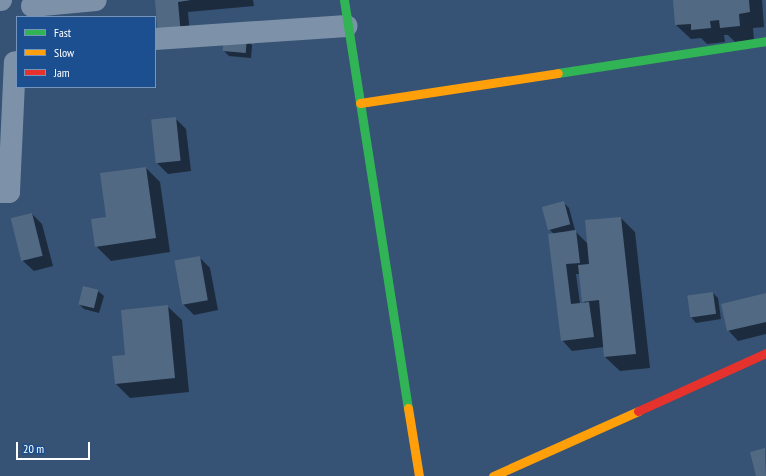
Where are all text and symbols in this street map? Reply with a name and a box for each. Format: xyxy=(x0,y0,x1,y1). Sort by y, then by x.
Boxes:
legend xyxy=(16,16,156,88)
text: Fast xyxy=(54,25,71,40)
text: Slow xyxy=(54,45,74,60)
text: Jam xyxy=(54,65,70,80)
scale bar xyxy=(18,434,92,460)
text: 20 m xyxy=(23,441,44,456)

